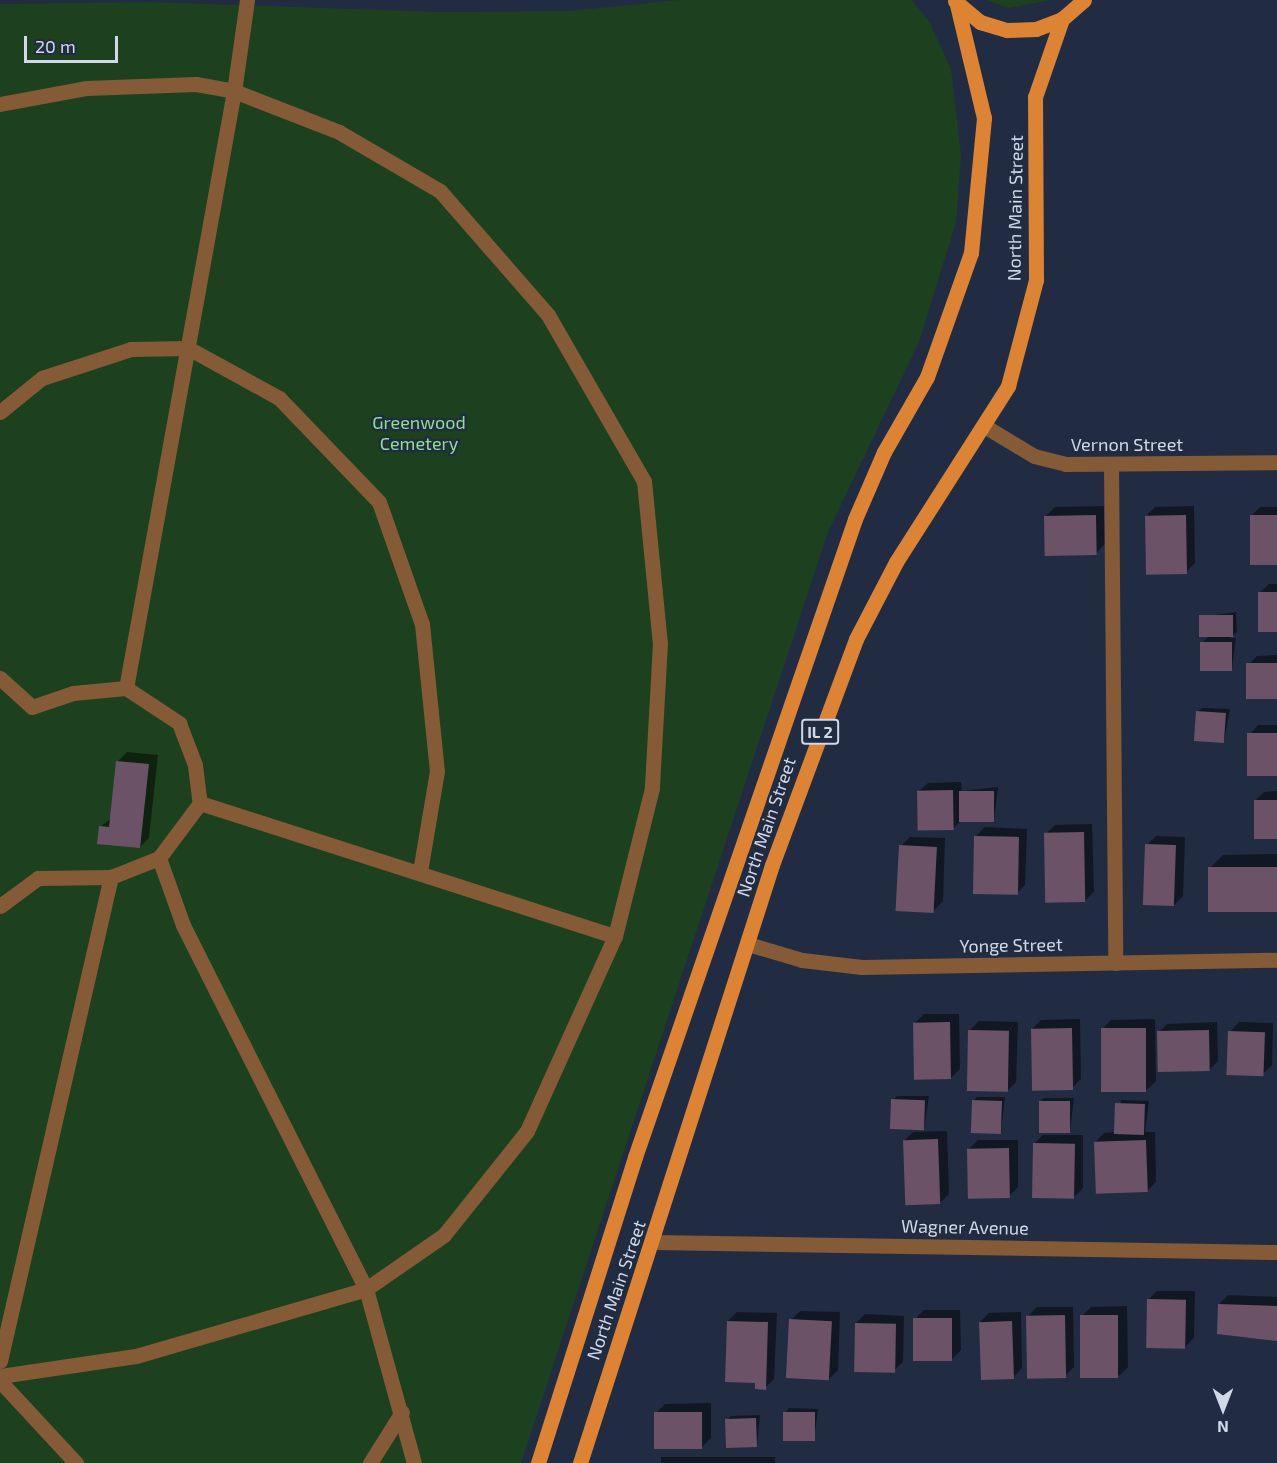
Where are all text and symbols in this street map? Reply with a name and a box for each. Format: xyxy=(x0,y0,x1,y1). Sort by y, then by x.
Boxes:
scale bar xyxy=(27,24,122,62)
text: 20 m xyxy=(35,35,76,57)
street label: North Main Street xyxy=(1003,135,1027,281)
park label: Greenwood Cemetery xyxy=(372,412,466,454)
street label: Vernon Street xyxy=(1071,433,1183,455)
road number: IL 2 xyxy=(800,719,840,745)
street label: North Main Street xyxy=(732,754,800,900)
street label: Yonge Street xyxy=(959,933,1063,957)
street label: Wagner Avenue xyxy=(901,1215,1029,1239)
street label: North Main Street xyxy=(582,1217,650,1363)
north arrow xyxy=(1193,1379,1253,1439)
text: N xyxy=(1217,1418,1229,1437)

